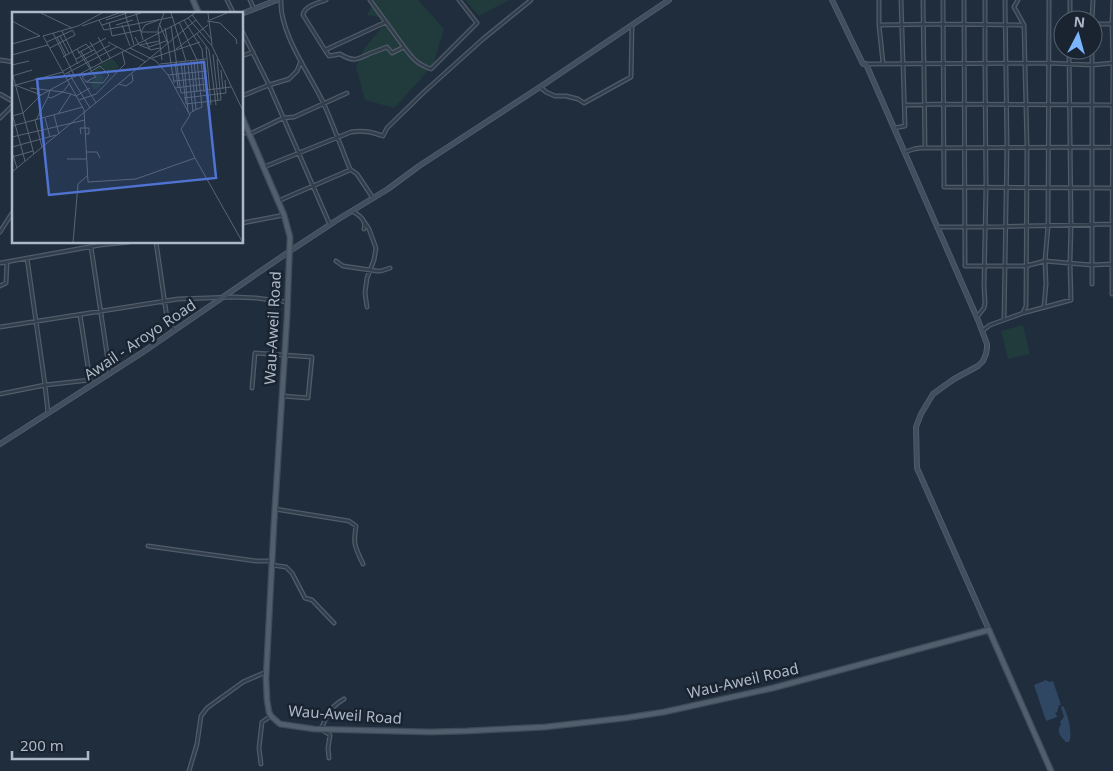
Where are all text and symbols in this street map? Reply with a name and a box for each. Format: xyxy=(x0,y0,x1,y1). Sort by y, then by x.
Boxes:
north arrow xyxy=(1053,10,1103,60)
inset map xyxy=(12,12,244,244)
text: N xyxy=(1073,12,1086,32)
street label: Wau-Aweil Road xyxy=(259,271,285,385)
street label: Awail - Aroyo Road xyxy=(80,294,199,384)
street label: Wau-Aweil Road xyxy=(685,657,800,703)
street label: Wau-Aweil Road xyxy=(288,700,402,728)
scale bar xyxy=(12,728,89,760)
text: 200 m xyxy=(20,735,64,755)

